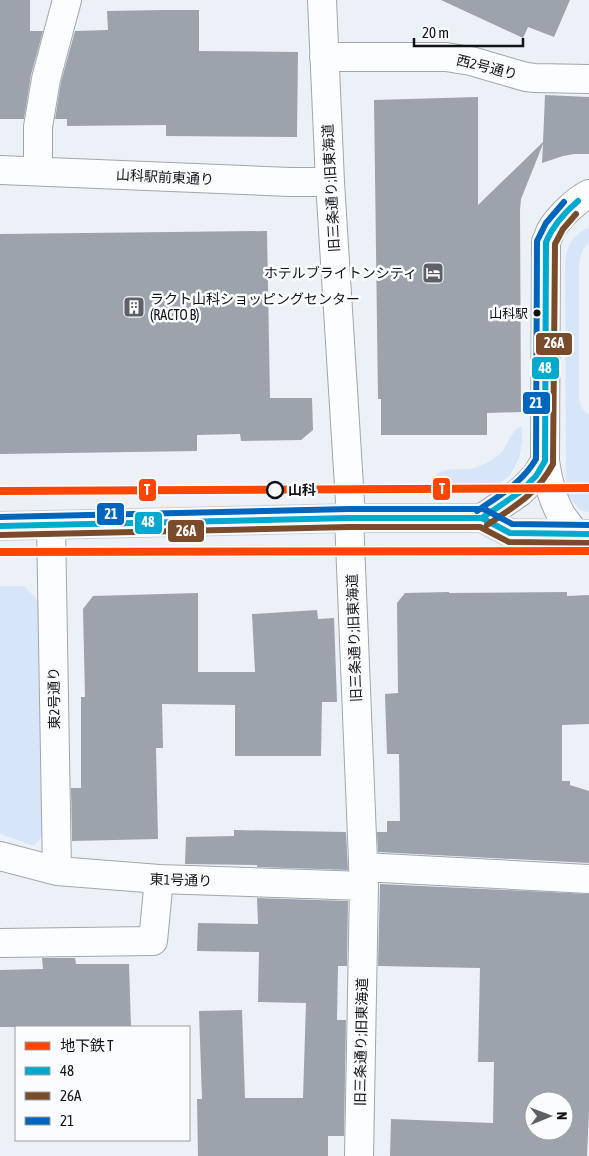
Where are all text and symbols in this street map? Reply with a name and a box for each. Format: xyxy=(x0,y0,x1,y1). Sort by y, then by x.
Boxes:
scale bar xyxy=(414,15,523,47)
text: 20 m xyxy=(422,24,449,41)
street label: 西2号通り xyxy=(455,52,519,82)
street label: 旧三条通り;旧東海道 xyxy=(320,123,342,253)
street label: 山科駅前東通り xyxy=(116,166,214,188)
hotel icon: ホテルブライトンシティ xyxy=(421,261,445,285)
place label: ホテルブライトンシティ xyxy=(264,265,417,281)
place label: ラクト山科ショッピングセンター (RACTO B) xyxy=(150,291,360,323)
building icon: ラクト山科ショッピングセンター (RACTO B) xyxy=(122,295,146,319)
place label: 山科駅 xyxy=(489,306,528,321)
marker: 山科駅 xyxy=(532,308,542,318)
line badge: 26A xyxy=(535,332,573,356)
text: 26A xyxy=(544,335,564,351)
line badge: 48 xyxy=(531,356,560,380)
text: 48 xyxy=(537,360,552,376)
line badge: 21 xyxy=(522,391,551,415)
text: 21 xyxy=(529,395,543,411)
line badge: T xyxy=(432,477,451,501)
line badge: T xyxy=(138,478,157,502)
marker: 山科 xyxy=(266,481,284,499)
text: T xyxy=(439,481,446,497)
text: T xyxy=(144,482,151,498)
place label: 山科 xyxy=(288,482,316,498)
line badge: 21 xyxy=(96,502,125,526)
text: 21 xyxy=(104,506,118,522)
line badge: 48 xyxy=(134,511,163,535)
text: 48 xyxy=(140,514,155,530)
line badge: 26A xyxy=(167,519,205,543)
text: 26A xyxy=(176,523,196,539)
street label: 旧三条通り;旧東海道 xyxy=(344,574,364,702)
street label: 東2号通り xyxy=(45,667,63,729)
street label: 東1号通り xyxy=(149,871,213,889)
street label: 旧三条通り;旧東海道 xyxy=(352,978,370,1106)
legend xyxy=(15,1026,190,1141)
text: 地下鉄 T xyxy=(60,1037,114,1054)
text: 48 xyxy=(60,1062,74,1079)
text: 26A xyxy=(60,1087,82,1104)
north arrow xyxy=(524,1091,574,1141)
text: 21 xyxy=(60,1112,74,1129)
text: N xyxy=(554,1112,570,1120)

